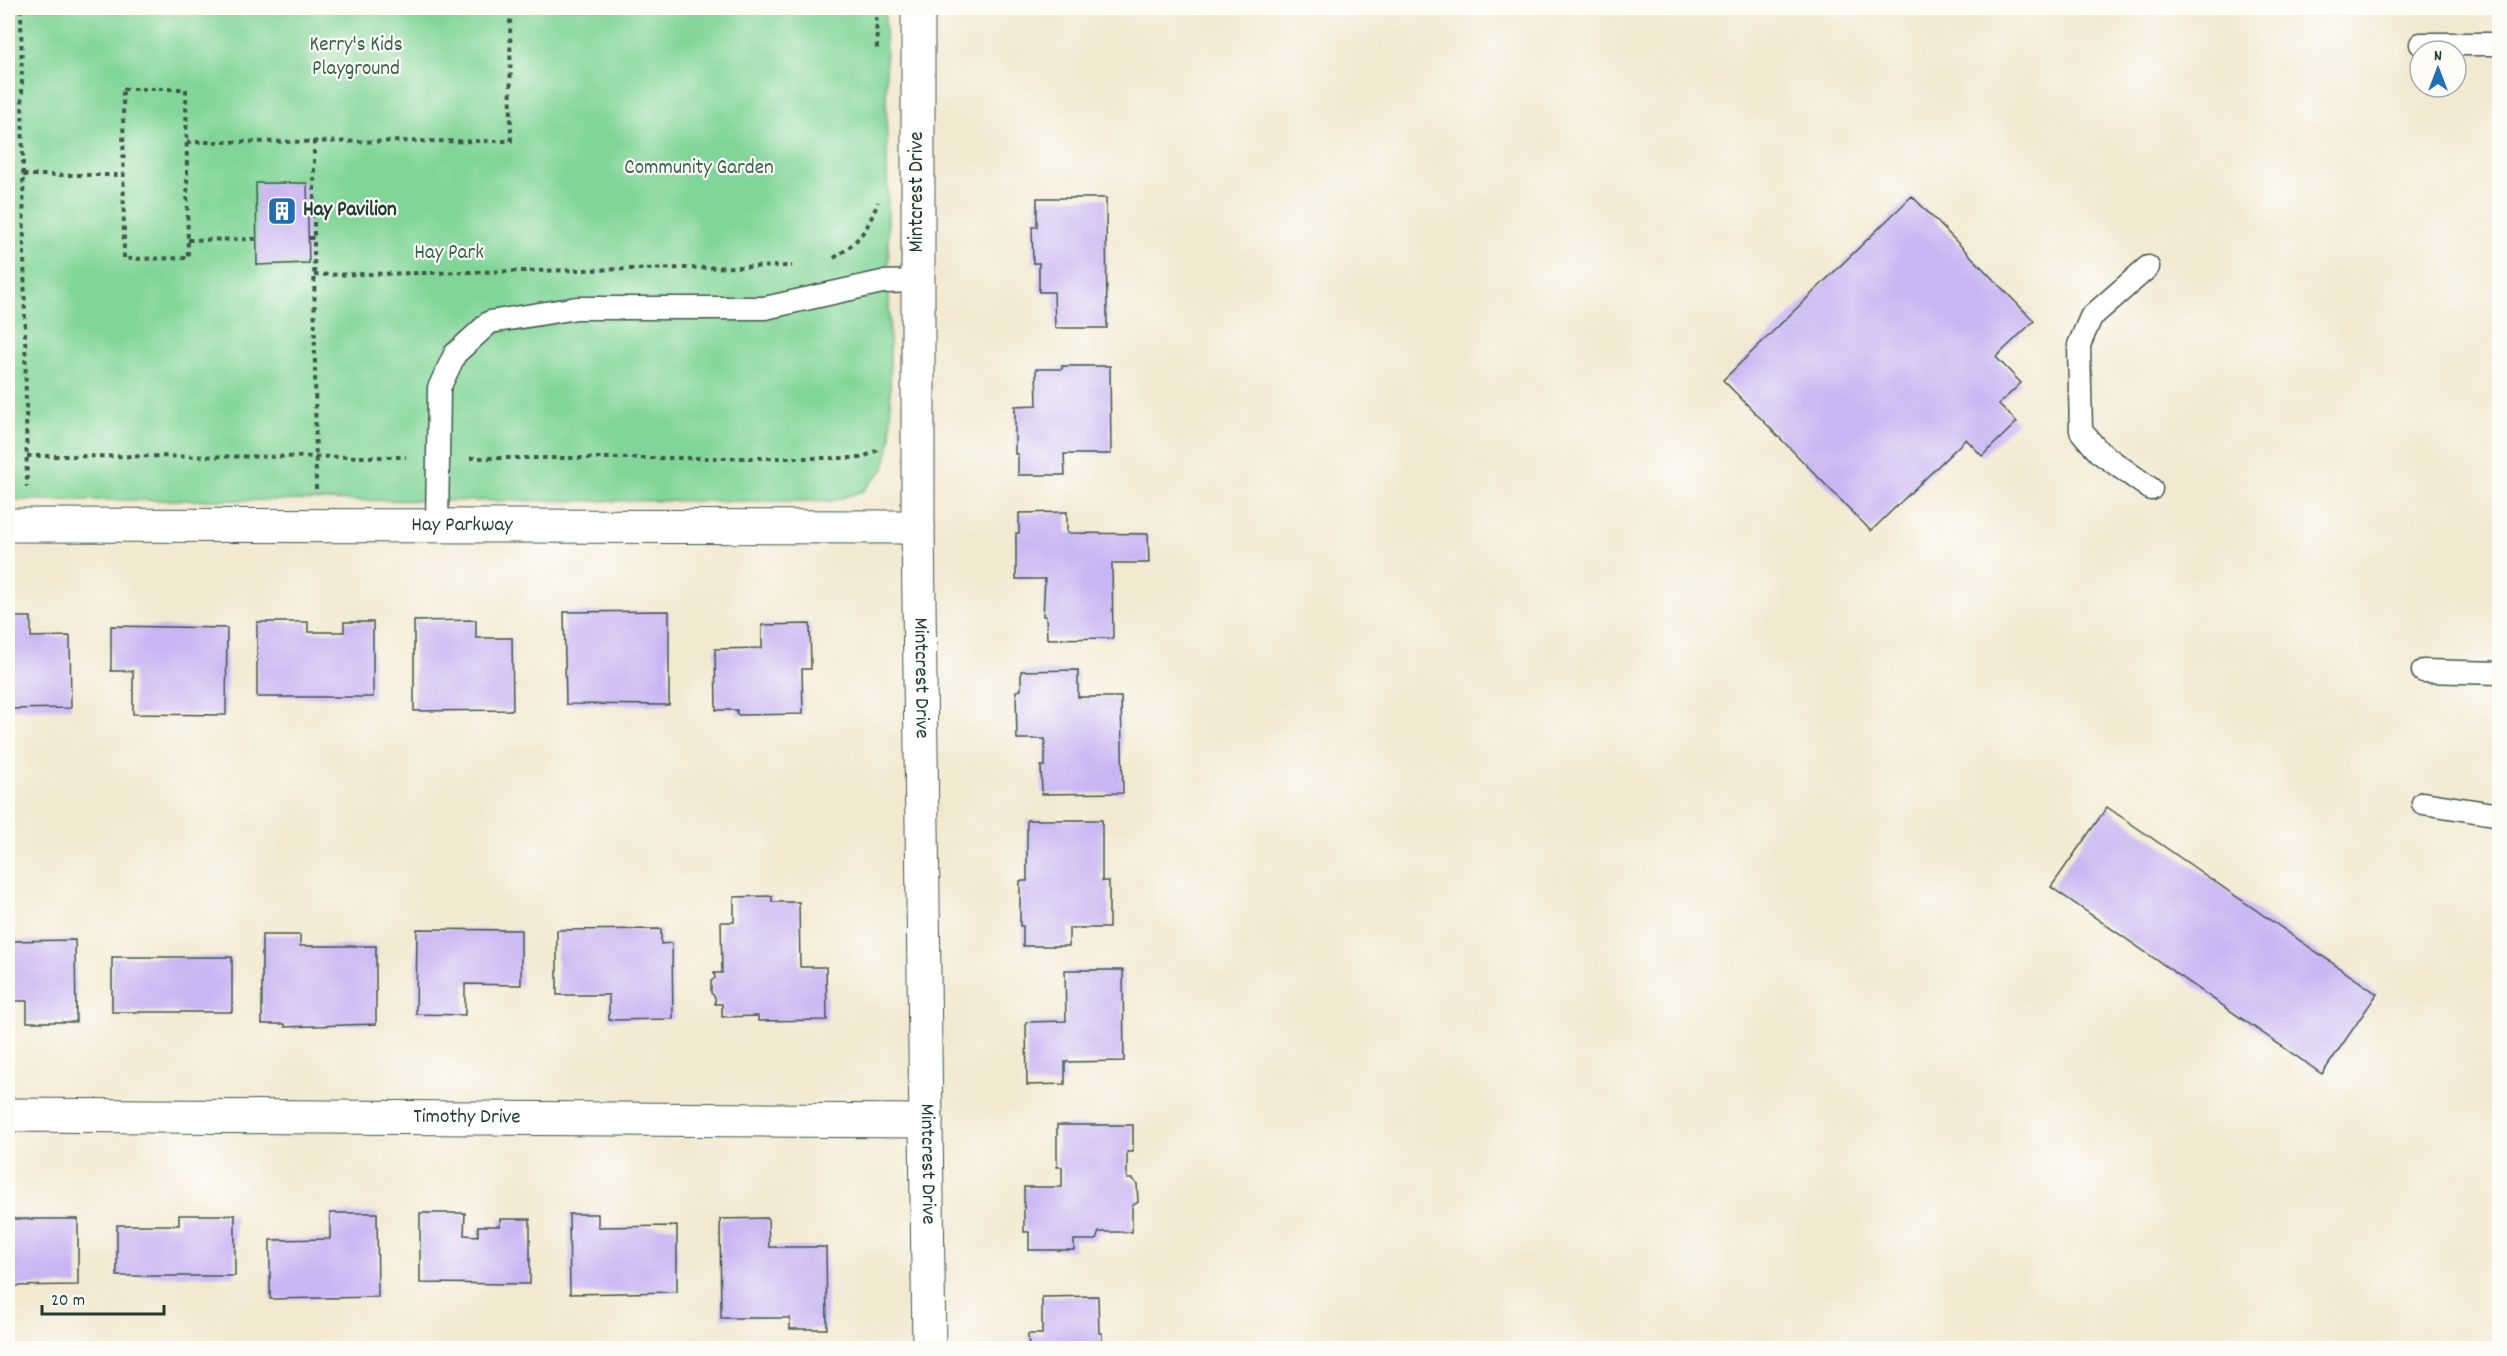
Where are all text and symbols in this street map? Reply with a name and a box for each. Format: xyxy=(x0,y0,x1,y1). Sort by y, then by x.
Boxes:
park label: Kerry's Kids Playground xyxy=(309,31,403,85)
north arrow xyxy=(2408,39,2468,99)
text: N xyxy=(2434,45,2442,68)
street label: Mintcrest Drive xyxy=(903,132,933,252)
park label: Community Garden xyxy=(624,154,774,184)
building icon: Hay Pavilion xyxy=(266,195,298,227)
place label: Hay Pavilion xyxy=(303,196,397,226)
park label: Hay Park xyxy=(414,239,484,269)
street label: Hay Parkway xyxy=(411,511,513,541)
street label: Mintcrest Drive xyxy=(904,617,936,739)
street label: Timothy Drive xyxy=(413,1103,521,1133)
street label: Mintcrest Drive xyxy=(911,1103,942,1225)
scale bar xyxy=(42,1278,164,1316)
text: 20 m xyxy=(51,1289,85,1314)

